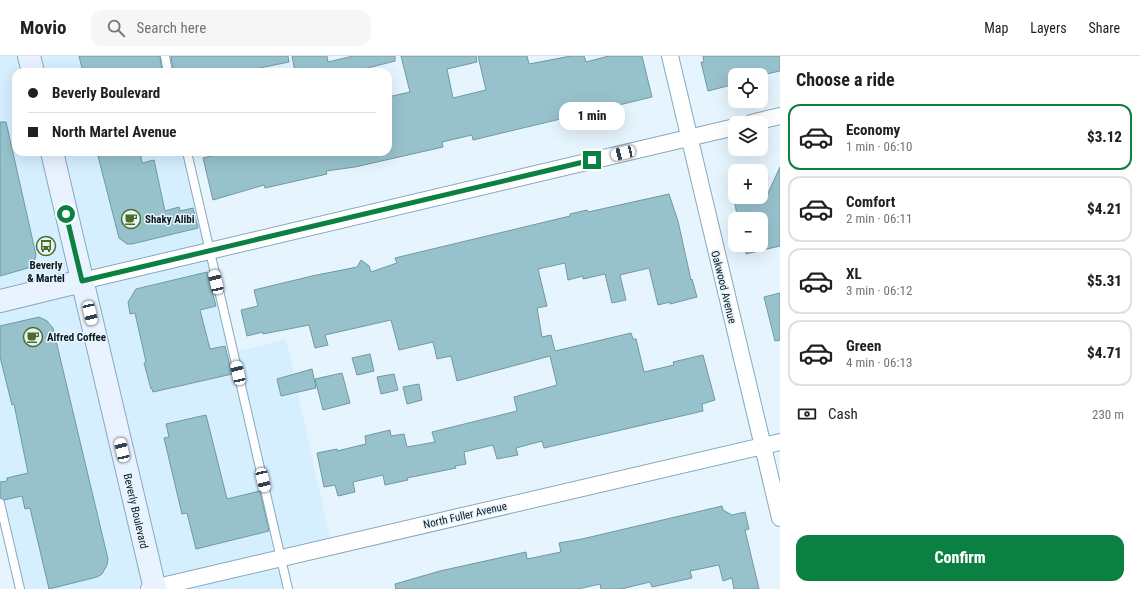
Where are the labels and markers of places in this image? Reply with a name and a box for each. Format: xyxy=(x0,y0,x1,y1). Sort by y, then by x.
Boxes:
cafe icon: Shaky Alibi xyxy=(120,208,142,230)
place label: Shaky Alibi xyxy=(145,213,195,226)
bus stop icon: Beverly & Martel xyxy=(35,235,57,257)
place label: Beverly & Martel xyxy=(27,259,65,285)
cafe icon: Alfred Coffee xyxy=(22,326,44,348)
place label: Alfred Coffee xyxy=(47,331,106,344)

